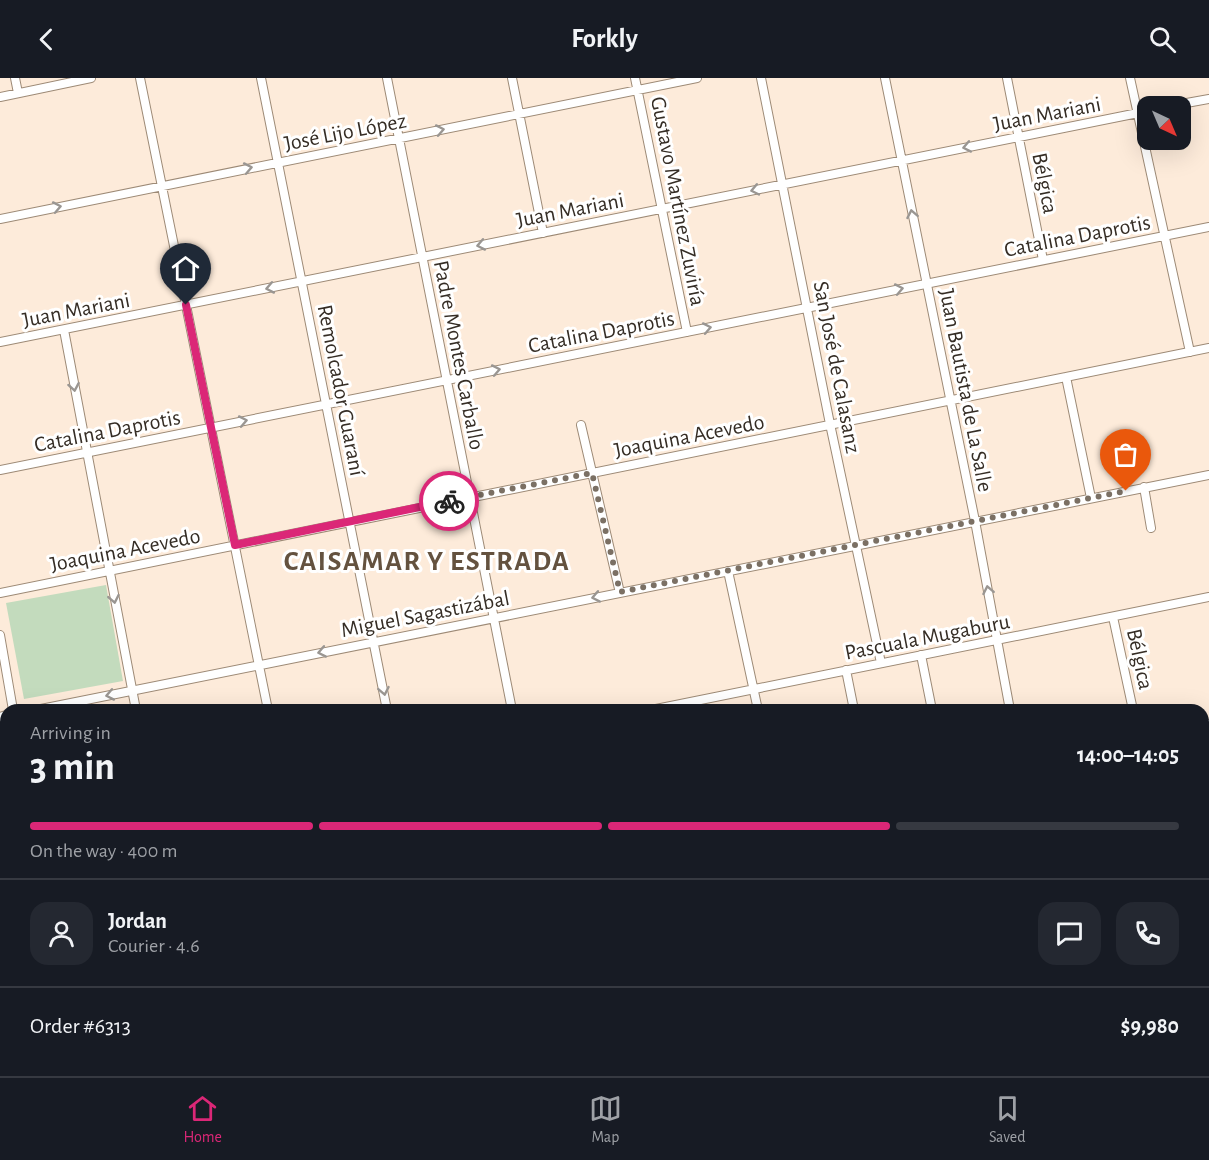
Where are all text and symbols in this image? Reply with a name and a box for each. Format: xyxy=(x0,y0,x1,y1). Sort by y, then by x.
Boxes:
icon: back xyxy=(30,23,63,56)
icon: search xyxy=(1146,23,1179,56)
text: Forkly xyxy=(571,25,638,52)
street label: Juan Mariani xyxy=(992,93,1103,135)
street label: Gustavo Martínez Zuviría xyxy=(647,95,709,308)
north arrow xyxy=(1137,96,1191,150)
map controls xyxy=(1137,96,1191,150)
street label: José Lijo López xyxy=(282,109,408,155)
one-way arrow xyxy=(434,124,444,137)
one-way arrow xyxy=(962,140,972,153)
street label: Bélgica xyxy=(1028,151,1062,216)
one-way arrow xyxy=(243,162,253,175)
one-way arrow xyxy=(750,183,760,196)
street label: Juan Mariani xyxy=(515,189,626,231)
one-way arrow xyxy=(52,201,62,214)
one-way arrow xyxy=(907,209,920,219)
street label: Catalina Daprotis xyxy=(1002,211,1152,261)
one-way arrow xyxy=(477,238,487,251)
pin xyxy=(160,243,211,305)
icon: home xyxy=(169,252,202,285)
street label: Padre Montes Carballo xyxy=(430,259,488,452)
street label: San José de Calasanz xyxy=(810,279,864,455)
one-way arrow xyxy=(265,281,275,294)
one-way arrow xyxy=(893,283,903,296)
street label: Juan Bautista de La Salle xyxy=(936,287,997,494)
street label: Juan Mariani xyxy=(21,289,132,331)
street label: Remolcador Guaraní xyxy=(314,303,369,478)
street label: Catalina Daprotis xyxy=(526,307,676,357)
one-way arrow xyxy=(702,322,712,335)
one-way arrow xyxy=(490,364,500,377)
one-way arrow xyxy=(67,382,80,392)
street label: Catalina Daprotis xyxy=(32,406,182,456)
street label: Joaquina Acevedo xyxy=(612,411,766,461)
one-way arrow xyxy=(237,415,247,428)
pin xyxy=(1100,429,1151,491)
icon: bag xyxy=(1109,438,1142,471)
courier xyxy=(419,471,479,531)
icon: bike xyxy=(433,485,466,518)
street label: Joaquina Acevedo xyxy=(48,525,202,575)
district label: CAISAMAR Y ESTRADA xyxy=(284,548,570,576)
one-way arrow xyxy=(982,585,995,595)
street label: Miguel Sagastizábal xyxy=(339,587,511,641)
one-way arrow xyxy=(591,590,601,603)
one-way arrow xyxy=(107,594,120,604)
street label: Pascuala Mugaburu xyxy=(843,610,1012,664)
street label: Bélgica xyxy=(1123,627,1157,692)
one-way arrow xyxy=(317,645,327,658)
one-way arrow xyxy=(377,686,390,696)
one-way arrow xyxy=(106,688,116,701)
text: Arriving in xyxy=(30,723,111,743)
text: 14:00–14:05 xyxy=(1077,744,1179,766)
text: 3 min xyxy=(30,748,115,787)
text: On the way · 400 m xyxy=(30,841,178,861)
button: person xyxy=(30,902,93,965)
button: chat xyxy=(1038,902,1101,965)
button: phone xyxy=(1116,902,1179,965)
text: Jordan xyxy=(108,910,167,932)
text: Courier · 4.6 xyxy=(108,936,200,956)
text: Order #6313 xyxy=(30,1015,131,1037)
text: $9,980 xyxy=(1121,1015,1179,1037)
tab: Home xyxy=(183,1092,222,1147)
tab: Map xyxy=(589,1092,622,1147)
tab: Saved xyxy=(989,1092,1026,1147)

